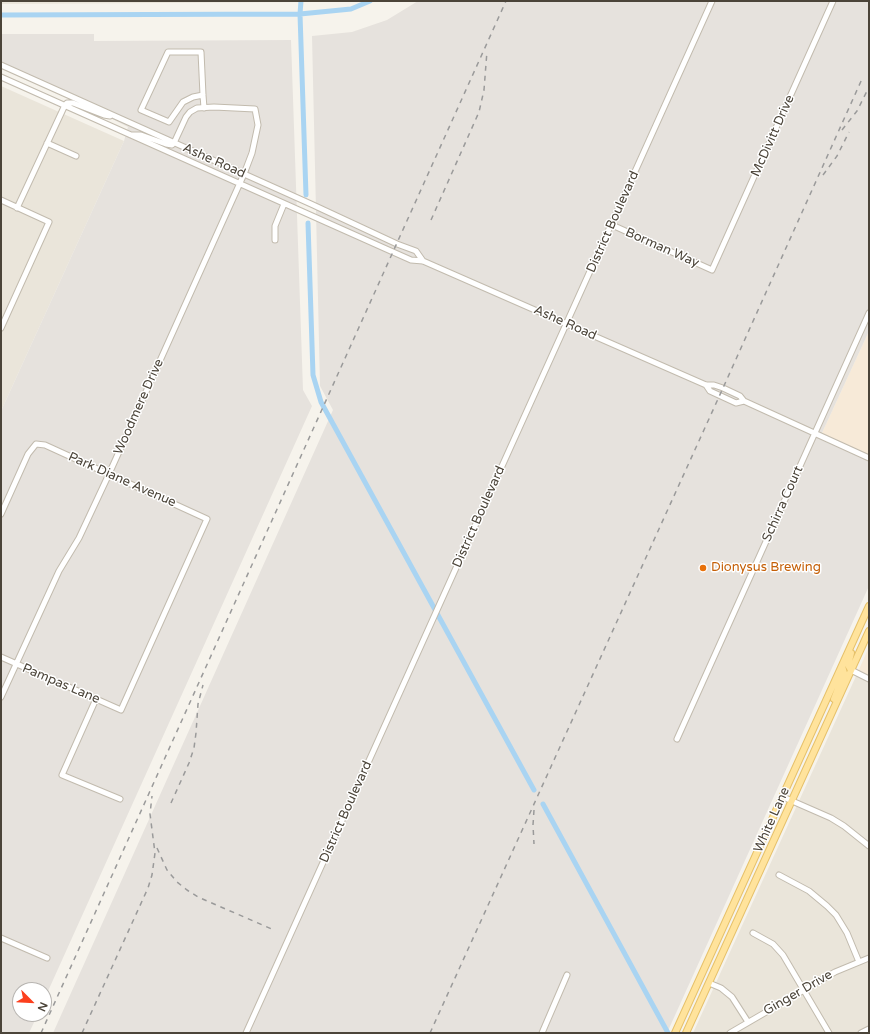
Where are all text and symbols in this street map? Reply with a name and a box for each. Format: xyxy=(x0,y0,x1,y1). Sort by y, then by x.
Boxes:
street label: McDivitt Drive xyxy=(748,93,798,179)
street label: Ashe Road xyxy=(180,140,248,182)
street label: District Boulevard xyxy=(584,169,642,275)
street label: Borman Way xyxy=(623,225,701,271)
street label: Ashe Road xyxy=(531,302,599,344)
street label: Woodmere Drive xyxy=(111,357,167,457)
street label: Park Diane Avenue xyxy=(66,449,178,511)
street label: District Boulevard xyxy=(450,464,508,570)
street label: Schirra Court xyxy=(759,464,807,544)
place label: Dionysus Brewing xyxy=(711,560,821,576)
marker: Dionysus Brewing xyxy=(698,563,708,573)
street label: Pampas Lane xyxy=(20,661,102,707)
street label: District Boulevard xyxy=(317,759,375,865)
street label: White Lane xyxy=(751,785,793,855)
street label: Ginger Drive xyxy=(761,967,835,1019)
north arrow xyxy=(12,982,52,1022)
text: N xyxy=(35,1000,50,1013)

